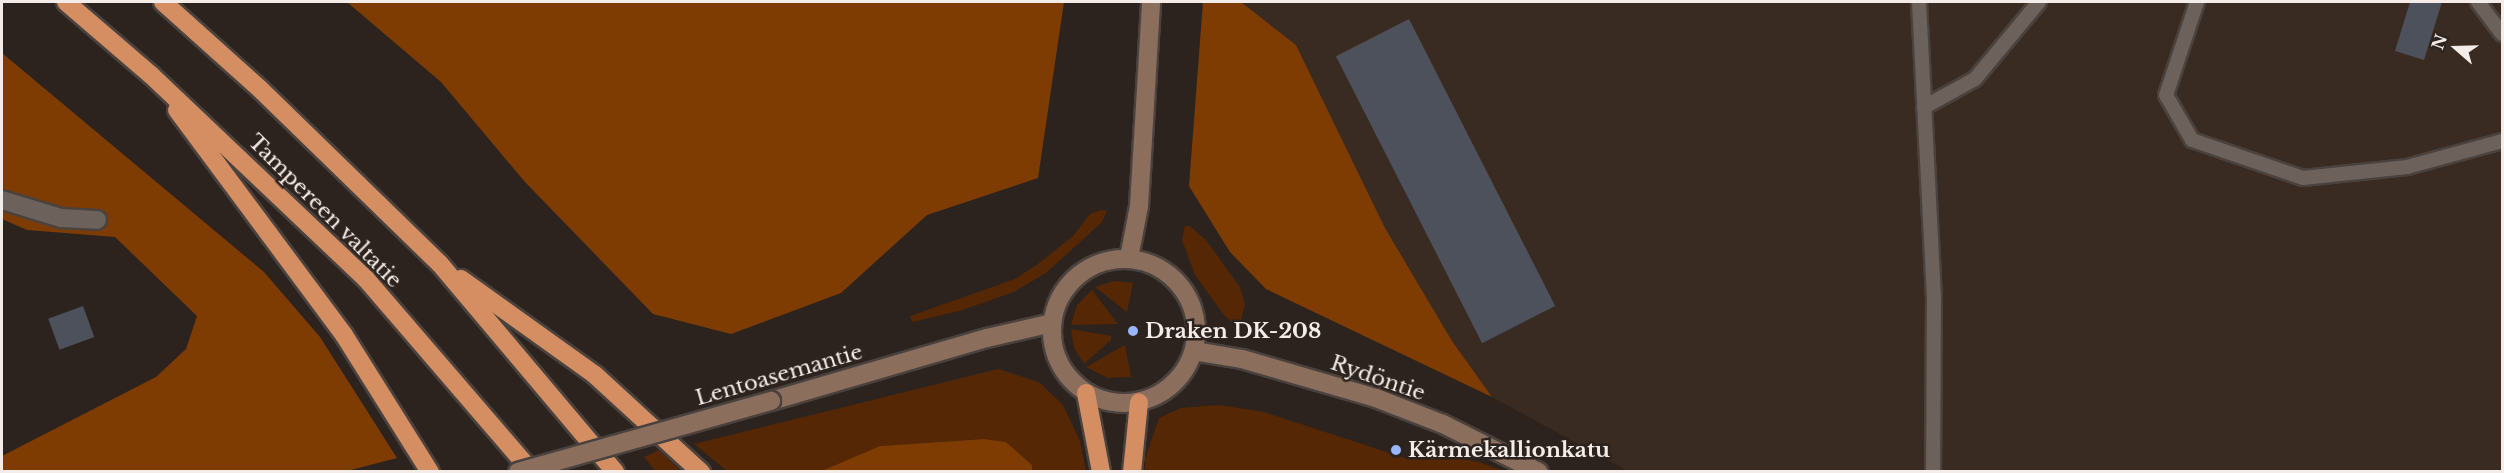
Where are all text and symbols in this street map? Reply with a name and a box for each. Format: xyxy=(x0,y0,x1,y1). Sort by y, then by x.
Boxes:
north arrow xyxy=(2426,18,2486,78)
text: N xyxy=(2427,31,2451,52)
street label: Tampereen valtatie xyxy=(243,129,407,293)
place label: Draken DK-208 xyxy=(1145,318,1321,344)
marker: Draken DK-208 xyxy=(1126,324,1140,338)
street label: Lentoasemantie xyxy=(693,339,865,411)
street label: Rydöntie xyxy=(1327,350,1429,406)
place label: Kärmekallionkatu xyxy=(1408,437,1610,463)
marker: Kärmekallionkatu xyxy=(1389,443,1403,457)

